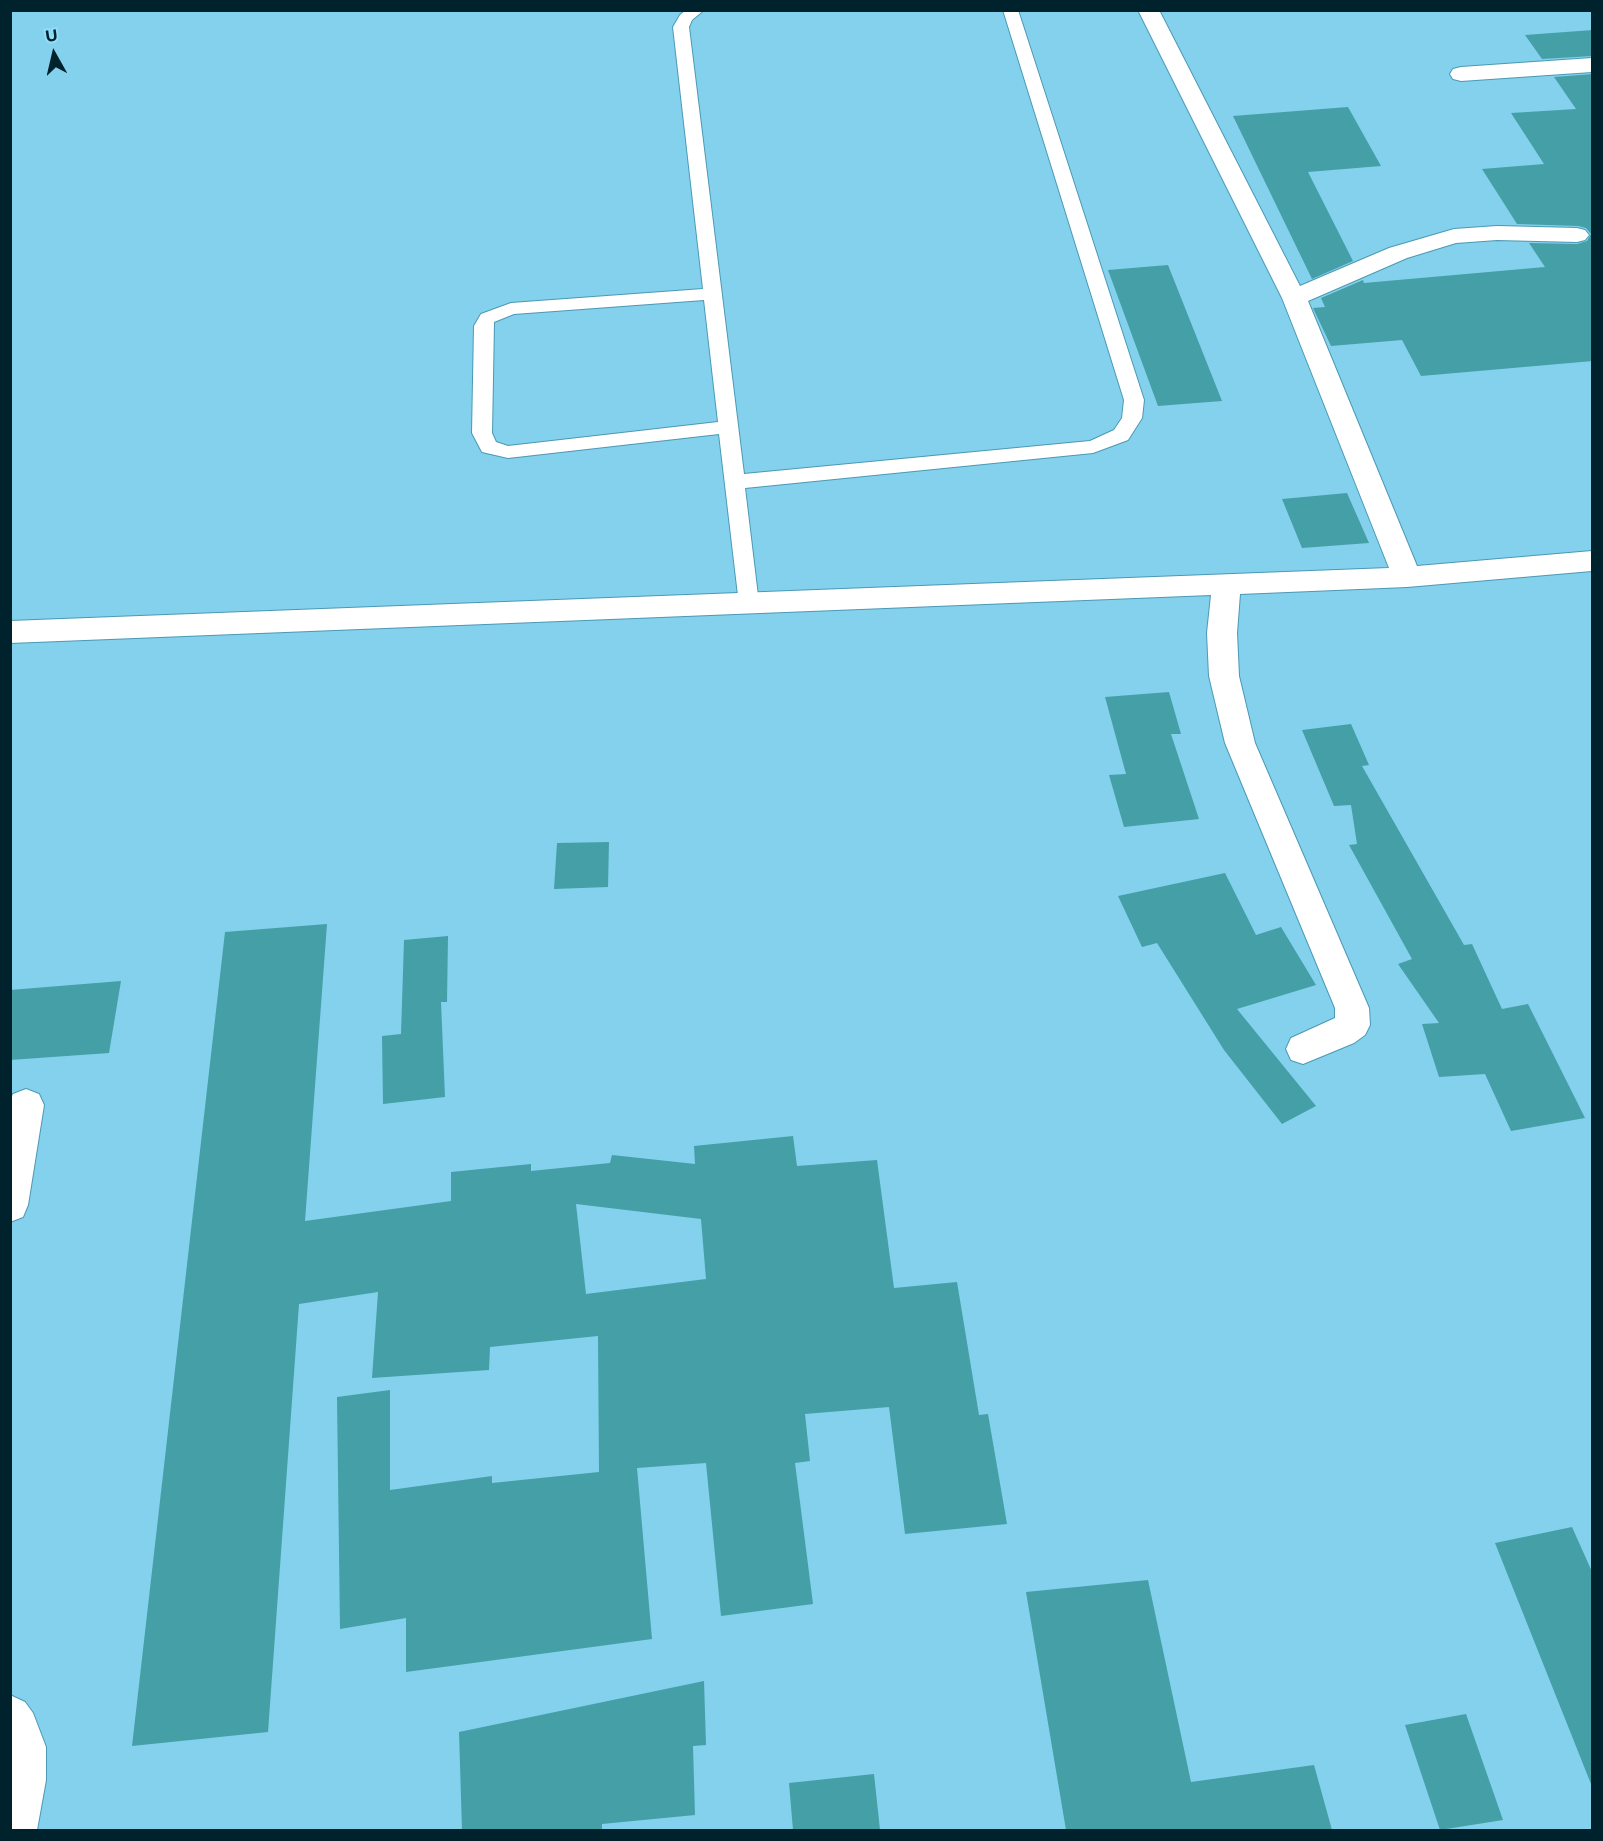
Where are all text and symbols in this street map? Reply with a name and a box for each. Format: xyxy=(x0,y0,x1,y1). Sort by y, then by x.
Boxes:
north arrow xyxy=(24,24,84,84)
text: U xyxy=(44,25,59,46)

